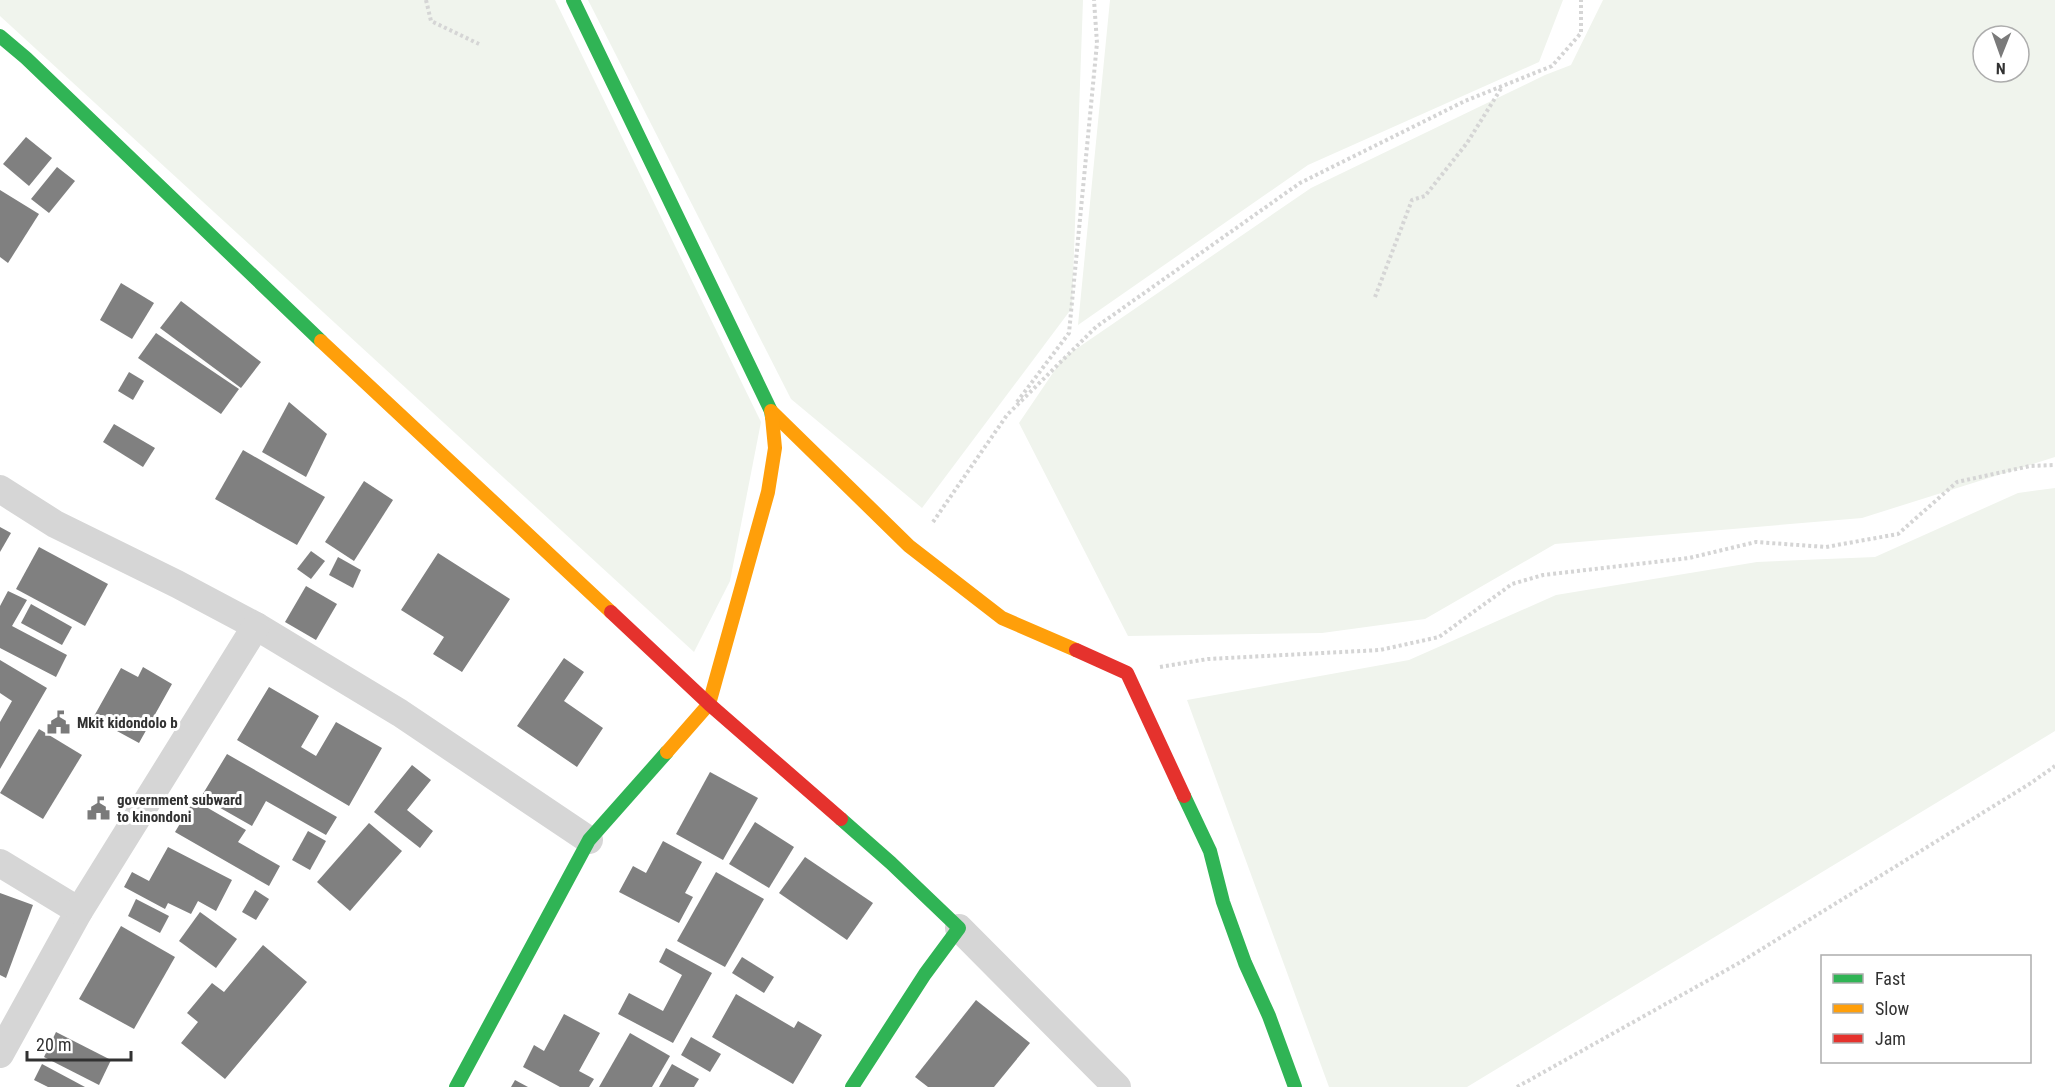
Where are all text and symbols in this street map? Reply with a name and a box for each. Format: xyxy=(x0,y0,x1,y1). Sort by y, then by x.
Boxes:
north arrow xyxy=(1971,24,2031,84)
text: N xyxy=(1996,59,2006,78)
public building icon: Mkit kidondolo b xyxy=(46,710,72,736)
place label: Mkit kidondolo b xyxy=(77,714,178,732)
place label: government subward to kinondoni xyxy=(117,791,242,826)
public building icon: government subward to kinondoni xyxy=(86,796,112,822)
legend xyxy=(1821,955,2031,1063)
text: Fast xyxy=(1875,968,1906,989)
text: Slow xyxy=(1875,998,1910,1019)
scale bar xyxy=(27,1024,130,1062)
text: Jam xyxy=(1875,1028,1906,1049)
text: 20 m xyxy=(36,1034,71,1055)

